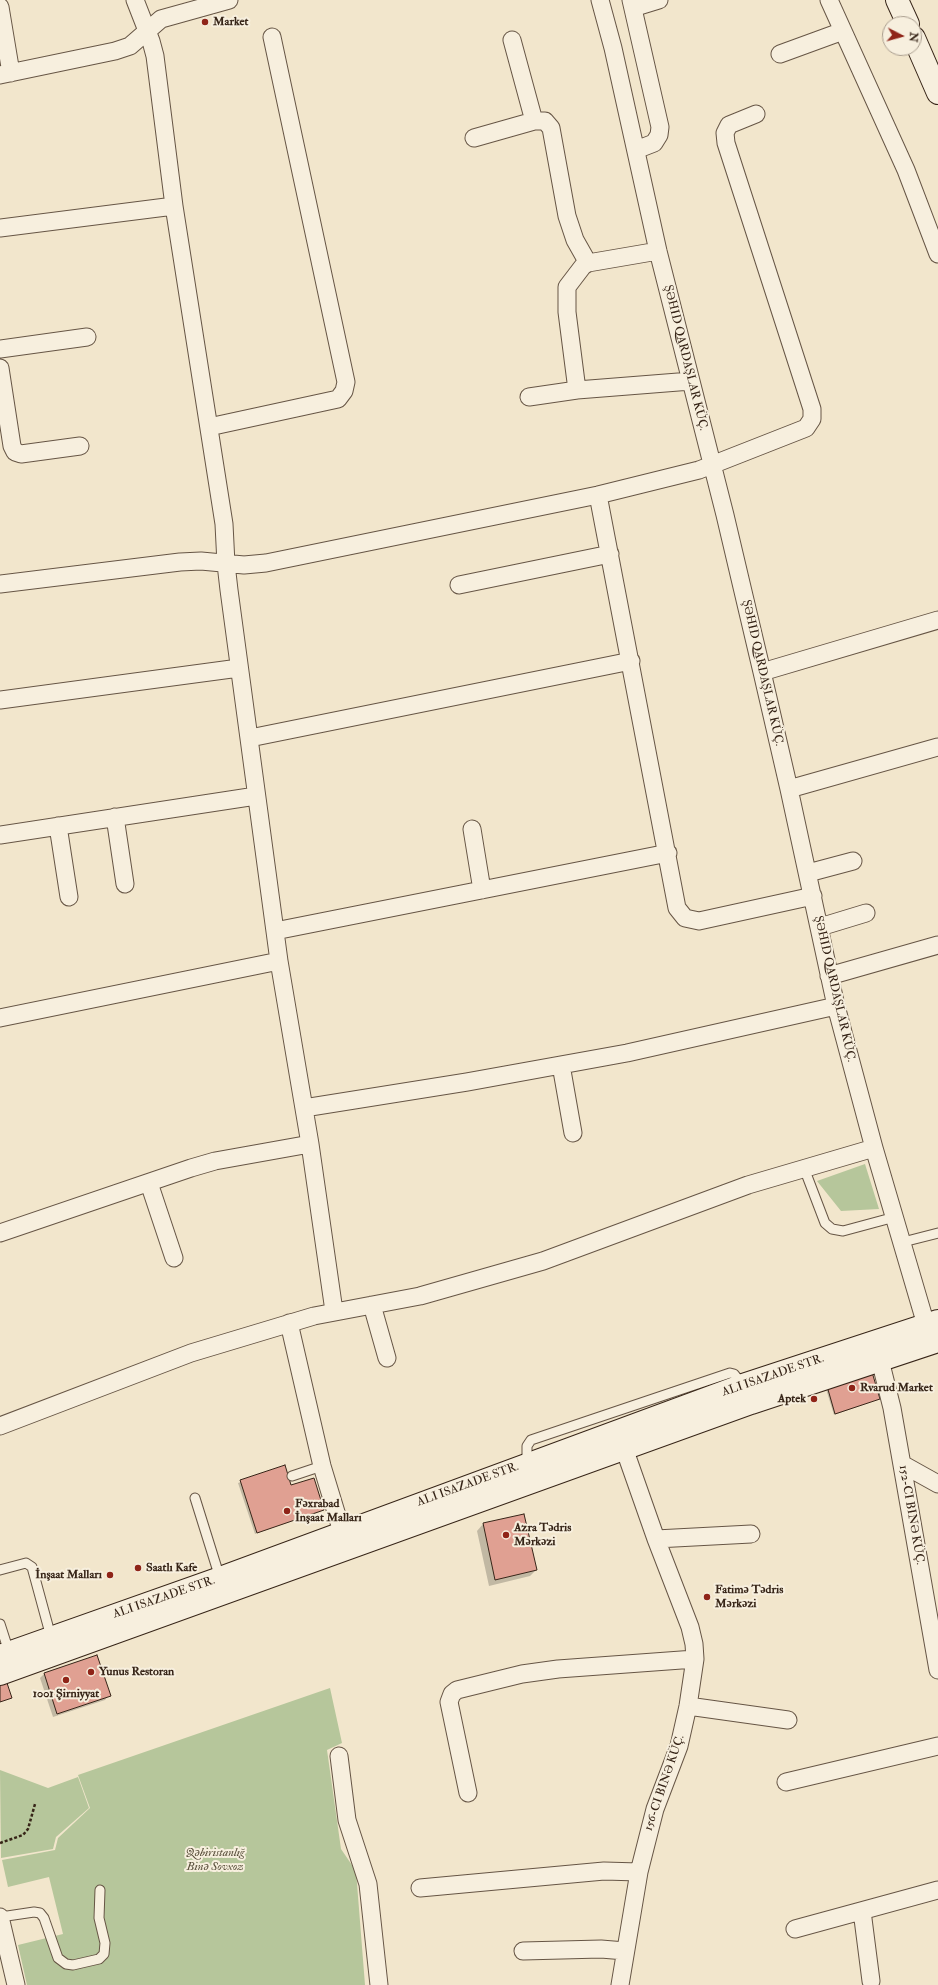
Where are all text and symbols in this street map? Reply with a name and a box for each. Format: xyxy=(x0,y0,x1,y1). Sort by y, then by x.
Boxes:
place label: Market xyxy=(213,15,248,29)
north arrow xyxy=(882,16,922,56)
marker: Market xyxy=(200,17,210,27)
text: N xyxy=(906,32,920,43)
street label: ŞƏHID QARDAŞLAR KÜÇ. xyxy=(660,284,710,432)
street label: ŞƏHID QARDAŞLAR KÜÇ. xyxy=(738,599,786,747)
street label: ŞƏHID QARDAŞLAR KÜÇ. xyxy=(810,915,858,1063)
street label: ALI ISAZADE STR. xyxy=(720,1352,826,1400)
place label: Rvarud Market xyxy=(860,1381,933,1395)
marker: Rvarud Market xyxy=(847,1383,857,1393)
place label: Aptek xyxy=(778,1392,806,1406)
marker: Aptek xyxy=(809,1394,819,1404)
street label: ALI ISAZADE STR. xyxy=(415,1460,521,1510)
street label: 152-CI BINƏ KÜÇ. xyxy=(895,1464,927,1566)
place label: Fəxrabad İnşaat Malları xyxy=(295,1497,362,1525)
marker: Fəxrabad İnşaat Malları xyxy=(282,1506,292,1516)
place label: Azra Tədris Mərkəzi xyxy=(514,1521,571,1549)
marker: Azra Tədris Mərkəzi xyxy=(501,1530,511,1540)
place label: Saatlı Kafe xyxy=(146,1561,197,1575)
marker: Saatlı Kafe xyxy=(133,1563,143,1573)
place label: İnşaat Malları xyxy=(35,1568,102,1582)
marker: İnşaat Malları xyxy=(105,1570,115,1580)
street label: ALI ISAZADE STR. xyxy=(111,1574,217,1622)
place label: Fatimə Tədris Mərkəzi xyxy=(715,1583,783,1611)
marker: Fatimə Tədris Mərkəzi xyxy=(702,1592,712,1602)
place label: Yunus Restoran xyxy=(99,1665,174,1679)
marker: Yunus Restoran xyxy=(86,1667,96,1677)
marker: 1001 Şirniyyat xyxy=(61,1675,71,1685)
place label: 1001 Şirniyyat xyxy=(33,1687,99,1701)
street label: 156-CI BINƏ KÜÇ. xyxy=(642,1733,688,1833)
park label: Qəbiristanlığ Binə Sovxoz xyxy=(185,1846,245,1874)

